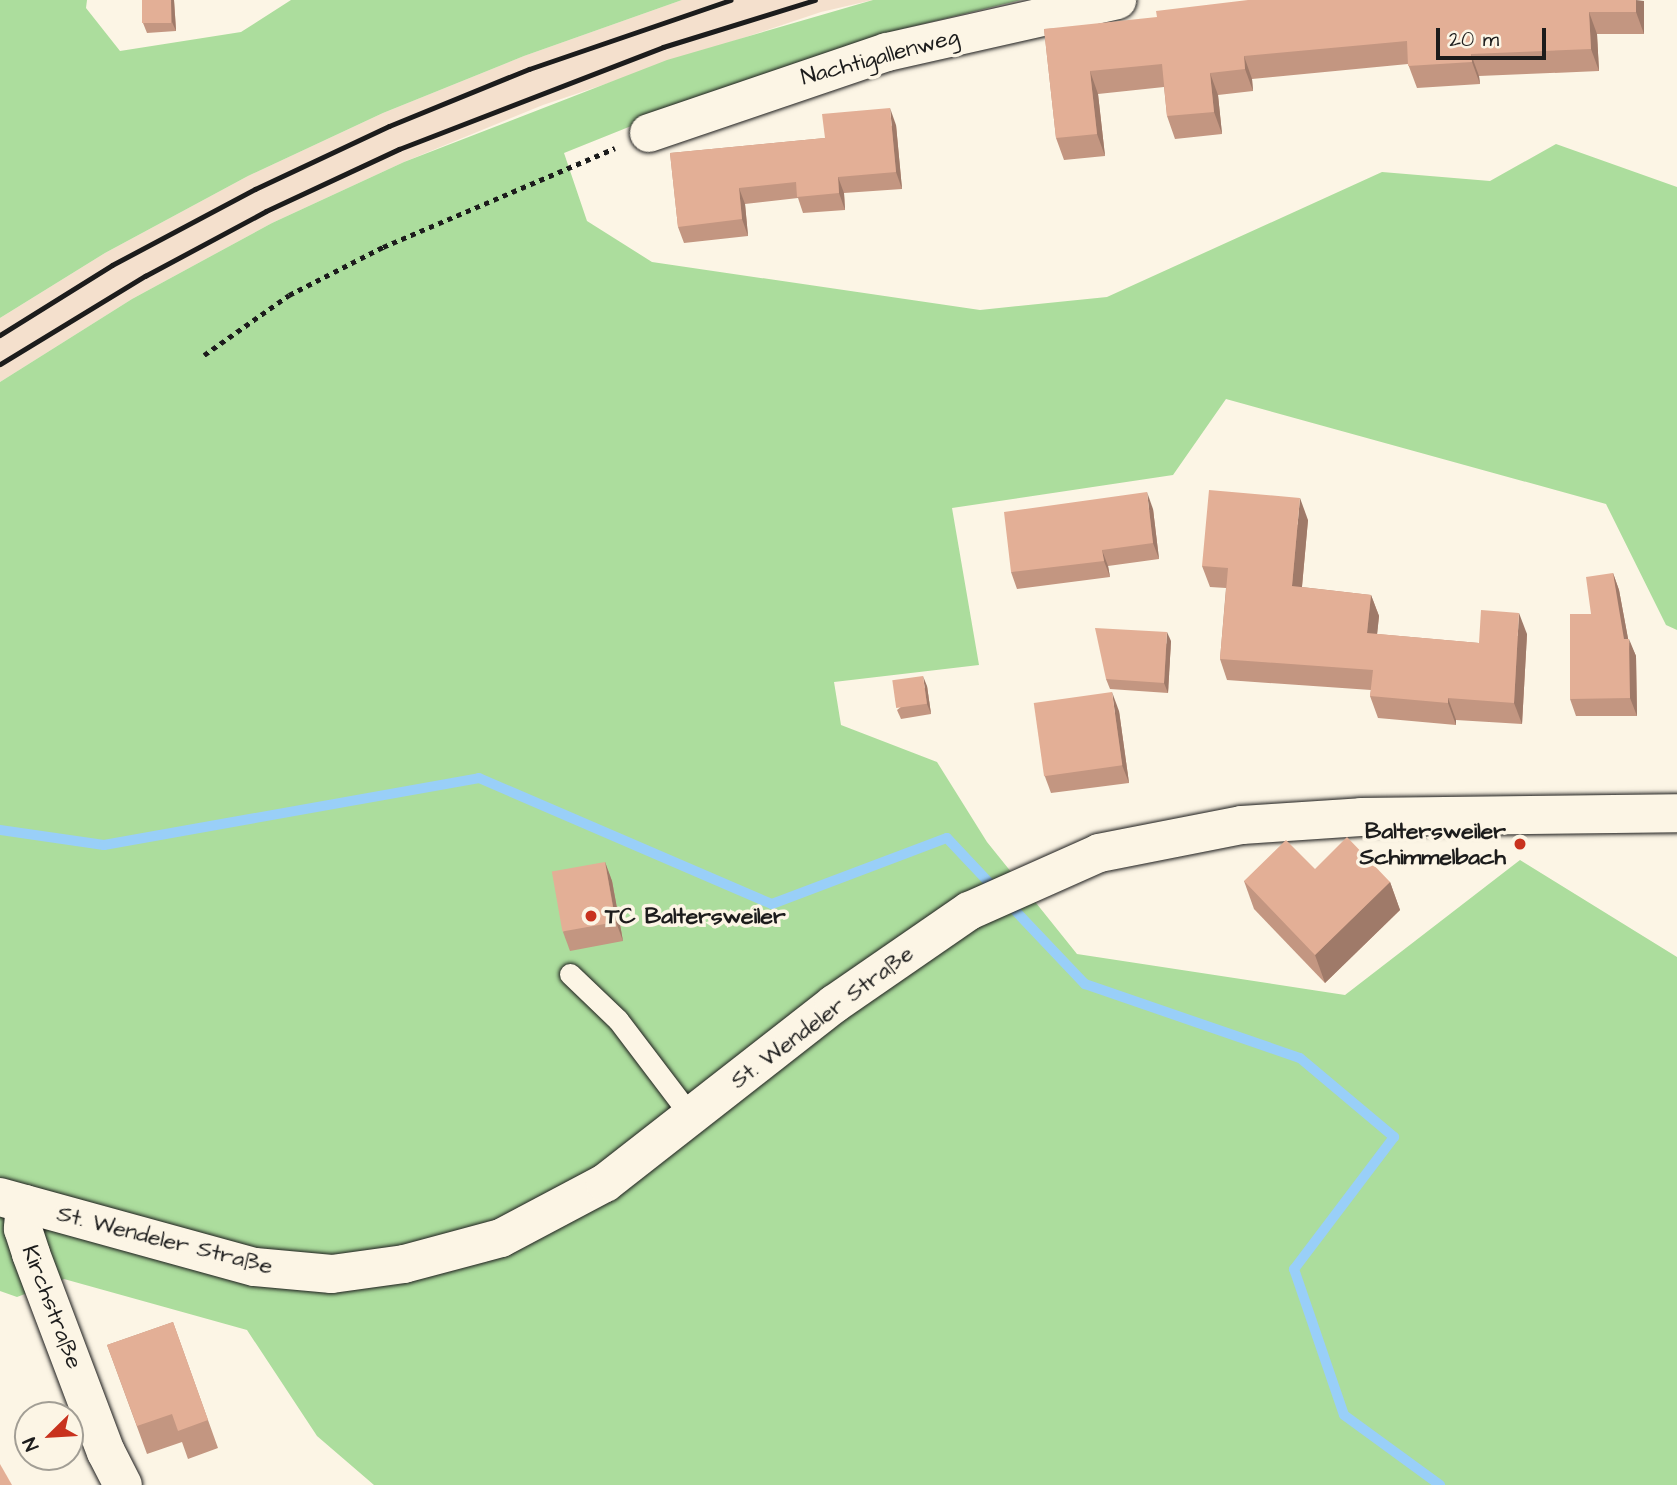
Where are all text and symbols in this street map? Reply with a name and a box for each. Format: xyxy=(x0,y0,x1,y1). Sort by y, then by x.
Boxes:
scale bar xyxy=(1439,14,1549,58)
street label: Nachtigallenweg xyxy=(798,23,962,91)
text: 20 m xyxy=(1449,25,1499,54)
place label: Baltersweiler Schimmelbach xyxy=(1359,817,1506,871)
marker: Baltersweiler Schimmelbach xyxy=(1512,836,1528,852)
place label: TC Baltersweiler xyxy=(605,902,786,930)
marker: TC Baltersweiler xyxy=(583,908,599,924)
street label: St. Wendeler Straße xyxy=(725,939,919,1095)
street label: St. Wendeler Straße xyxy=(54,1200,276,1280)
street label: Kirchstraße xyxy=(16,1241,88,1373)
north arrow xyxy=(14,1401,84,1471)
text: N xyxy=(16,1433,46,1455)

